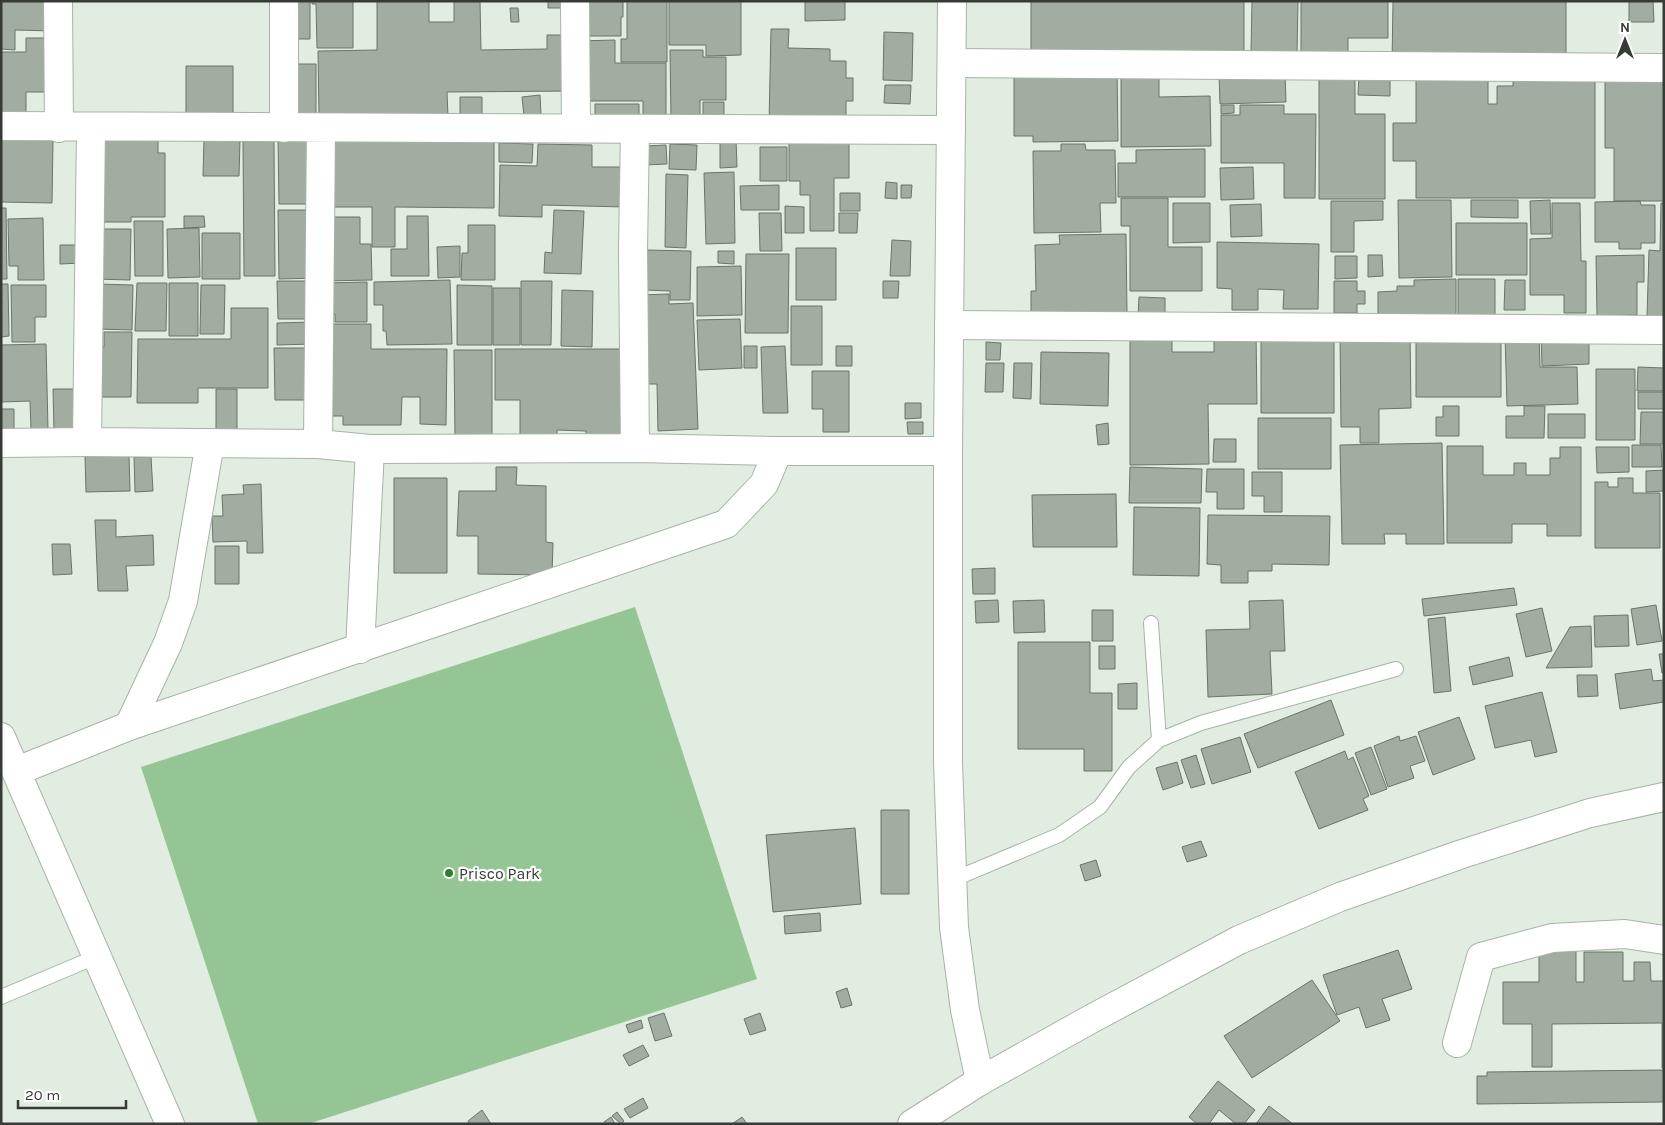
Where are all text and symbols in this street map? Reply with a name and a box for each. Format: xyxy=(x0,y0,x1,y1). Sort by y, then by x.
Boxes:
north arrow xyxy=(1600,15,1650,65)
text: N xyxy=(1620,19,1630,36)
place label: Prisco Park xyxy=(459,864,540,883)
marker: Prisco Park xyxy=(443,867,455,879)
scale bar xyxy=(18,1078,125,1110)
text: 20 m xyxy=(25,1086,60,1104)

